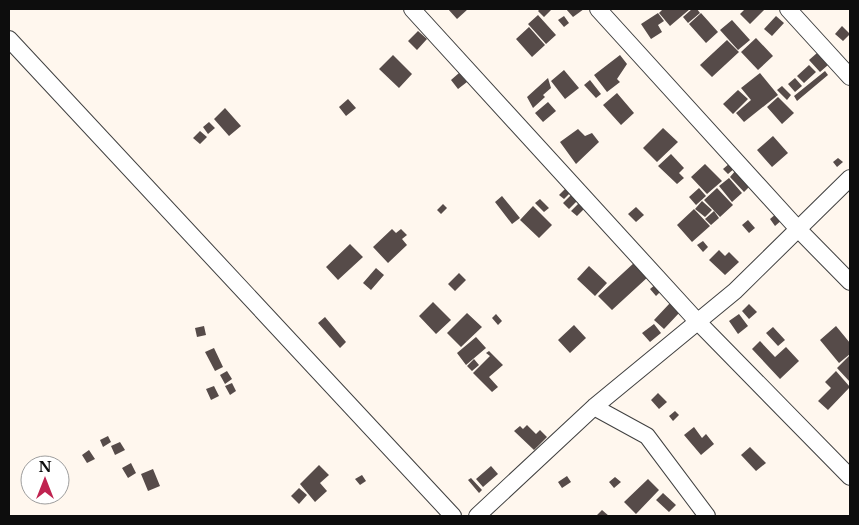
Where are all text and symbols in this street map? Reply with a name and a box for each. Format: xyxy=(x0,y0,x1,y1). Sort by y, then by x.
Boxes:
north arrow xyxy=(20,455,70,505)
text: N xyxy=(38,458,52,476)

